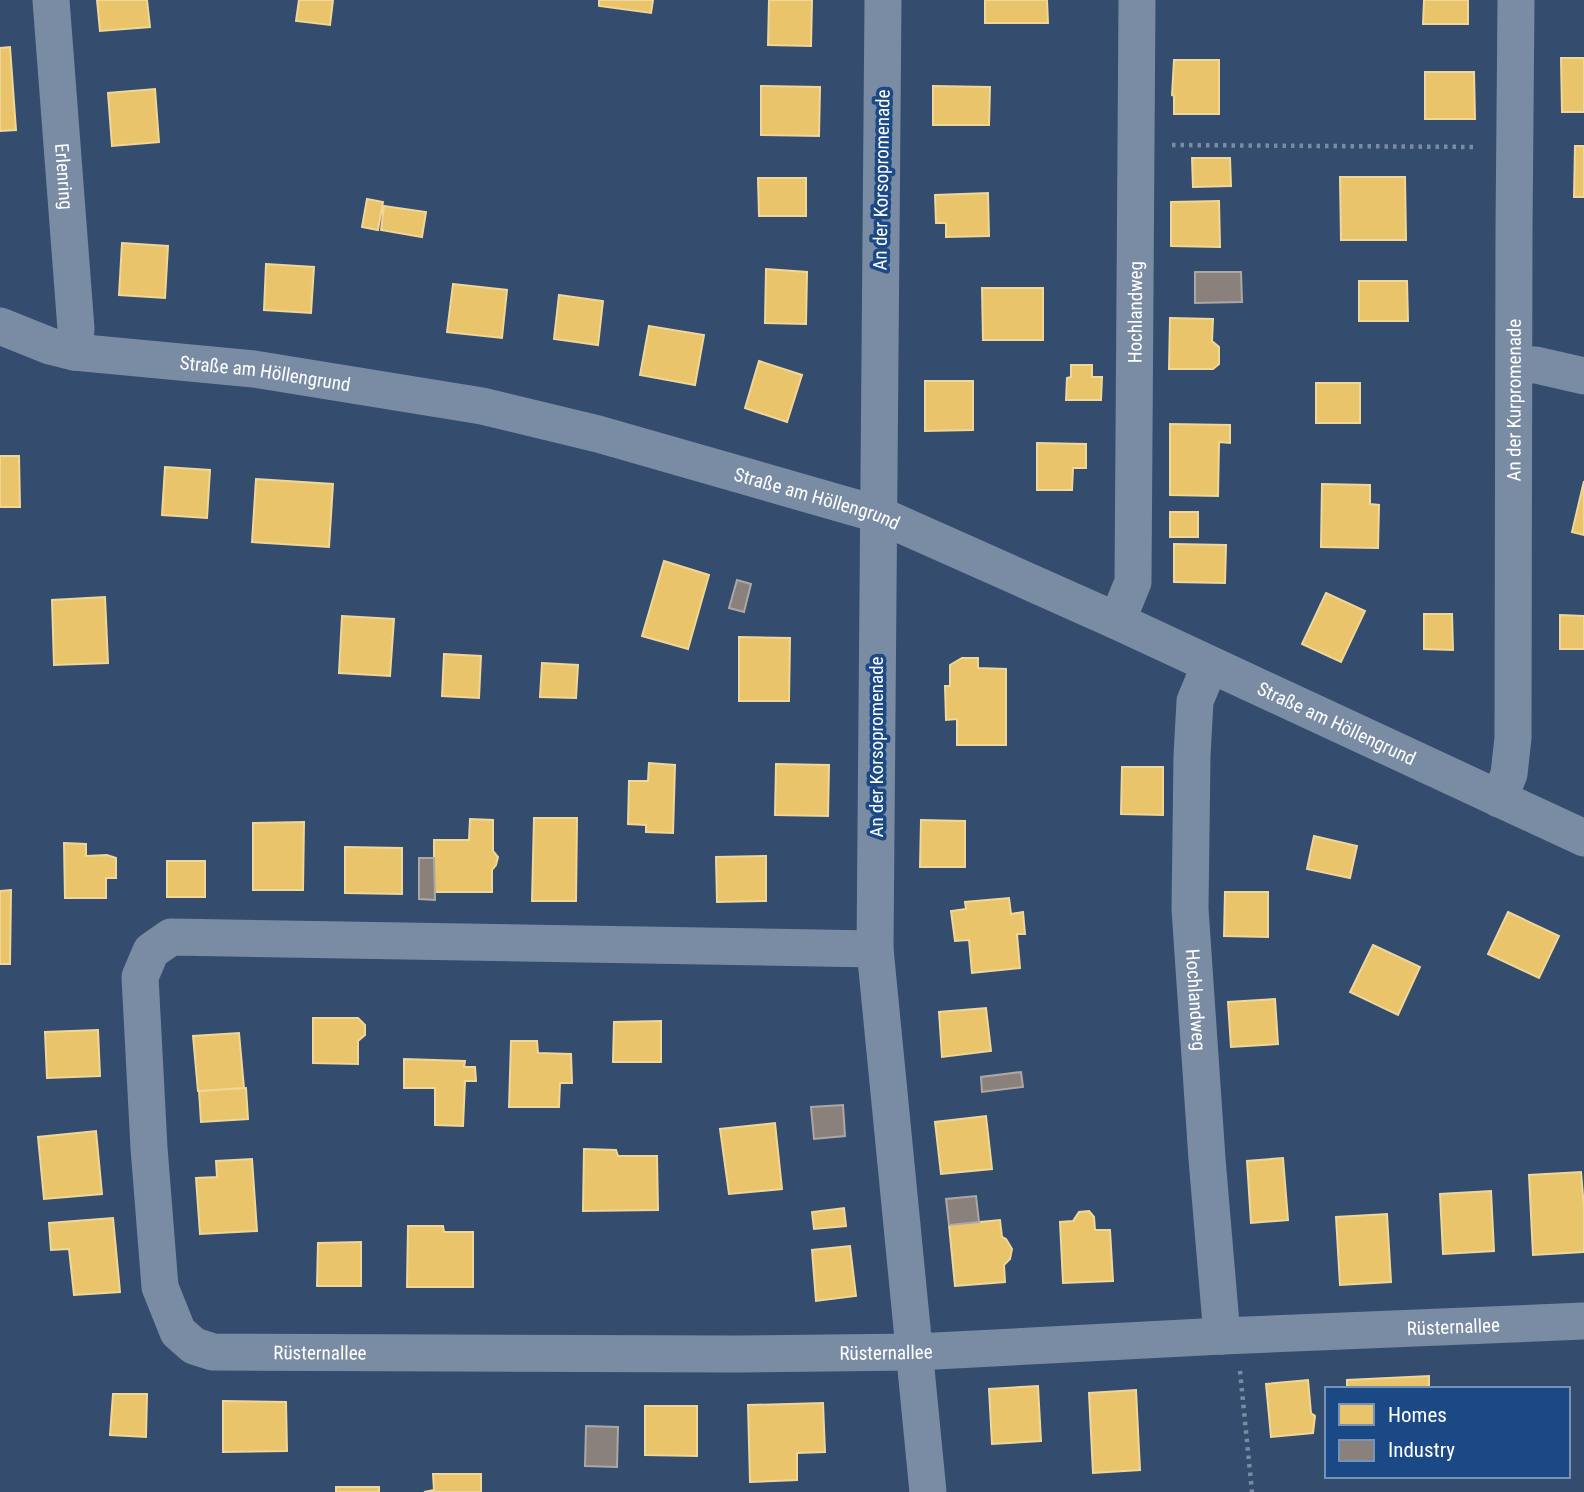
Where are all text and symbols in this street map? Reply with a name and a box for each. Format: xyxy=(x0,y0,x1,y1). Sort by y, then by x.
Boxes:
street label: An der Korsopromenade xyxy=(868,89,895,271)
street label: Erlenring xyxy=(50,143,78,211)
street label: Hochlandweg xyxy=(1124,261,1147,363)
street label: An der Kurpromenade xyxy=(1503,319,1526,481)
street label: Straße am Höllengrund xyxy=(179,351,352,396)
street label: Straße am Höllengrund xyxy=(731,463,904,535)
street label: An der Korsopromenade xyxy=(865,656,888,838)
street label: Straße am Höllengrund xyxy=(1254,677,1419,770)
street label: Hochlandweg xyxy=(1181,948,1211,1051)
street label: Rüsternallee xyxy=(1406,1313,1500,1340)
street label: Rüsternallee xyxy=(839,1340,933,1365)
street label: Rüsternallee xyxy=(273,1341,367,1365)
legend xyxy=(1325,1387,1570,1478)
text: Homes xyxy=(1388,1403,1447,1427)
text: Industry xyxy=(1388,1438,1455,1462)

